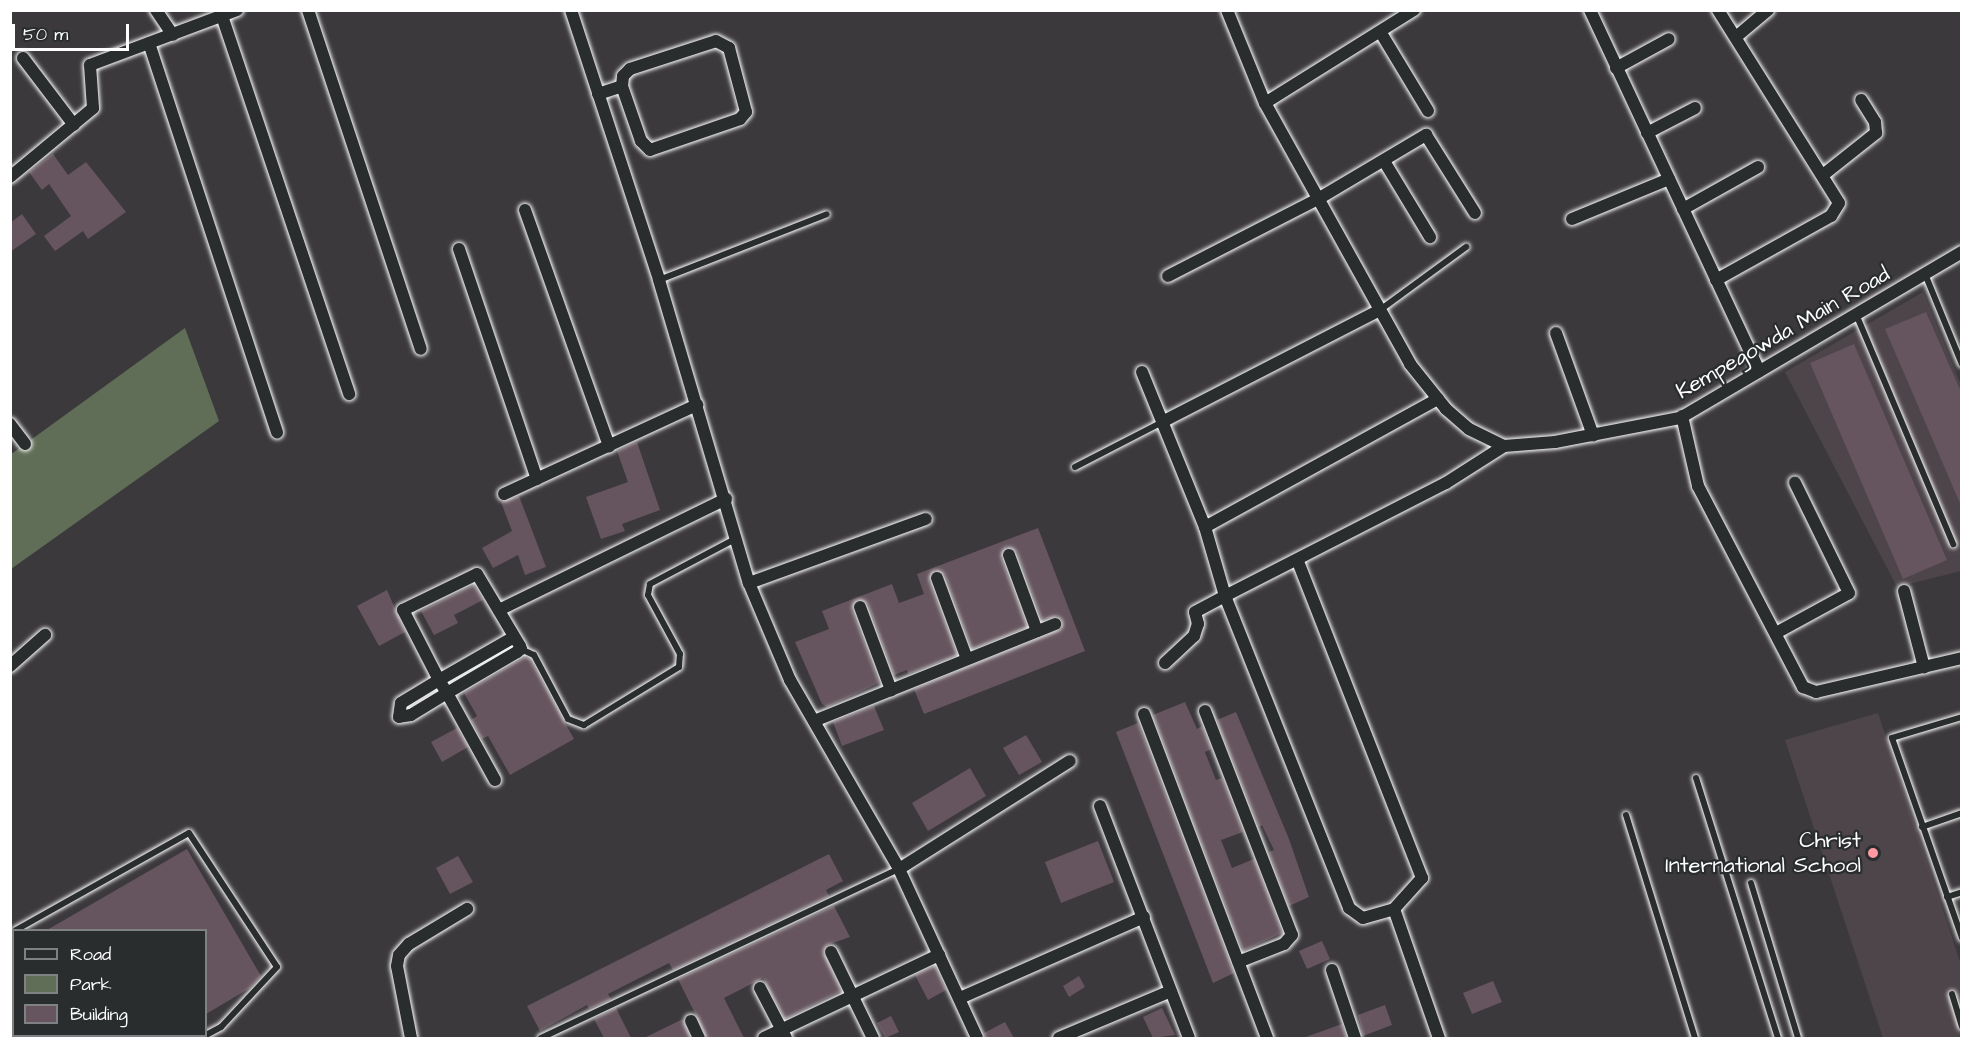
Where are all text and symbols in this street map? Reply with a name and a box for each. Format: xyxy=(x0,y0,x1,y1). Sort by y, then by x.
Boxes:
scale bar xyxy=(15,12,132,50)
text: 50 m xyxy=(23,22,68,47)
street label: Kempegowda Main Road xyxy=(1671,261,1895,405)
place label: Christ International School xyxy=(1665,827,1861,878)
marker: Christ International School xyxy=(1866,846,1880,860)
legend xyxy=(12,929,207,1037)
text: Road xyxy=(70,942,111,967)
text: Park xyxy=(70,972,112,997)
text: Building xyxy=(70,1002,128,1027)

